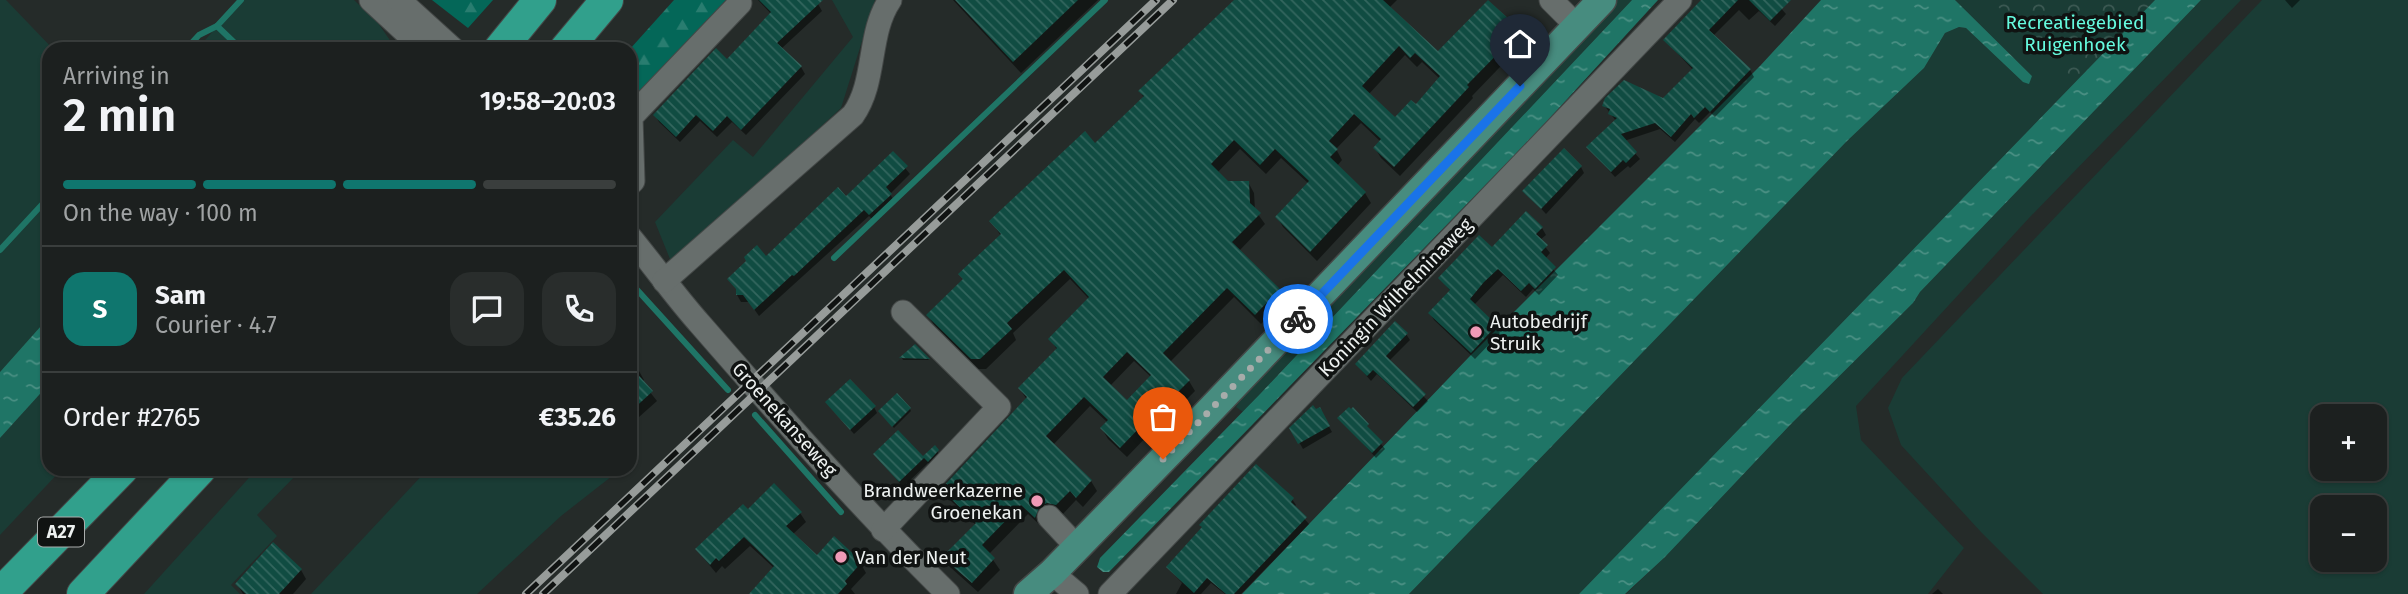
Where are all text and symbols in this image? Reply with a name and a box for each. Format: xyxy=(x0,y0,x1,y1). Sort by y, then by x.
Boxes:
park label: Recreatiegebied Ruigenhoek xyxy=(2006,11,2144,56)
pin xyxy=(1490,14,1550,86)
icon: home xyxy=(1501,25,1539,63)
text: Arriving in xyxy=(63,62,170,90)
text: 19:58–20:03 xyxy=(480,86,616,117)
text: 2 min xyxy=(63,88,176,143)
text: On the way · 100 m xyxy=(63,199,258,227)
street label: Koningin Wilhelminaweg xyxy=(1314,213,1477,381)
button: chat xyxy=(450,272,524,346)
button: phone xyxy=(542,272,616,346)
text: Sam xyxy=(155,280,206,311)
courier xyxy=(1263,284,1333,354)
text: S xyxy=(93,294,107,325)
icon: bike xyxy=(1279,300,1317,338)
place label: Autobedrijf Struik xyxy=(1490,310,1589,355)
text: Courier · 4.7 xyxy=(155,311,277,339)
marker: Autobedrijf Struik xyxy=(1468,324,1484,340)
street label: Groenekanseweg xyxy=(727,358,842,481)
pin xyxy=(1133,387,1193,459)
icon: bag xyxy=(1144,398,1182,436)
text: Order #2765 xyxy=(63,402,200,433)
text: €35.26 xyxy=(539,402,616,433)
map controls xyxy=(2310,404,2387,572)
button: + xyxy=(2310,404,2387,481)
place label: Brandweerkazerne Groenekan xyxy=(863,479,1023,524)
marker: Brandweerkazerne Groenekan xyxy=(1029,493,1045,509)
button: − xyxy=(2310,495,2387,572)
road number: A27 xyxy=(38,518,84,546)
place label: Van der Neut xyxy=(855,546,967,569)
marker: Van der Neut xyxy=(833,549,849,565)

